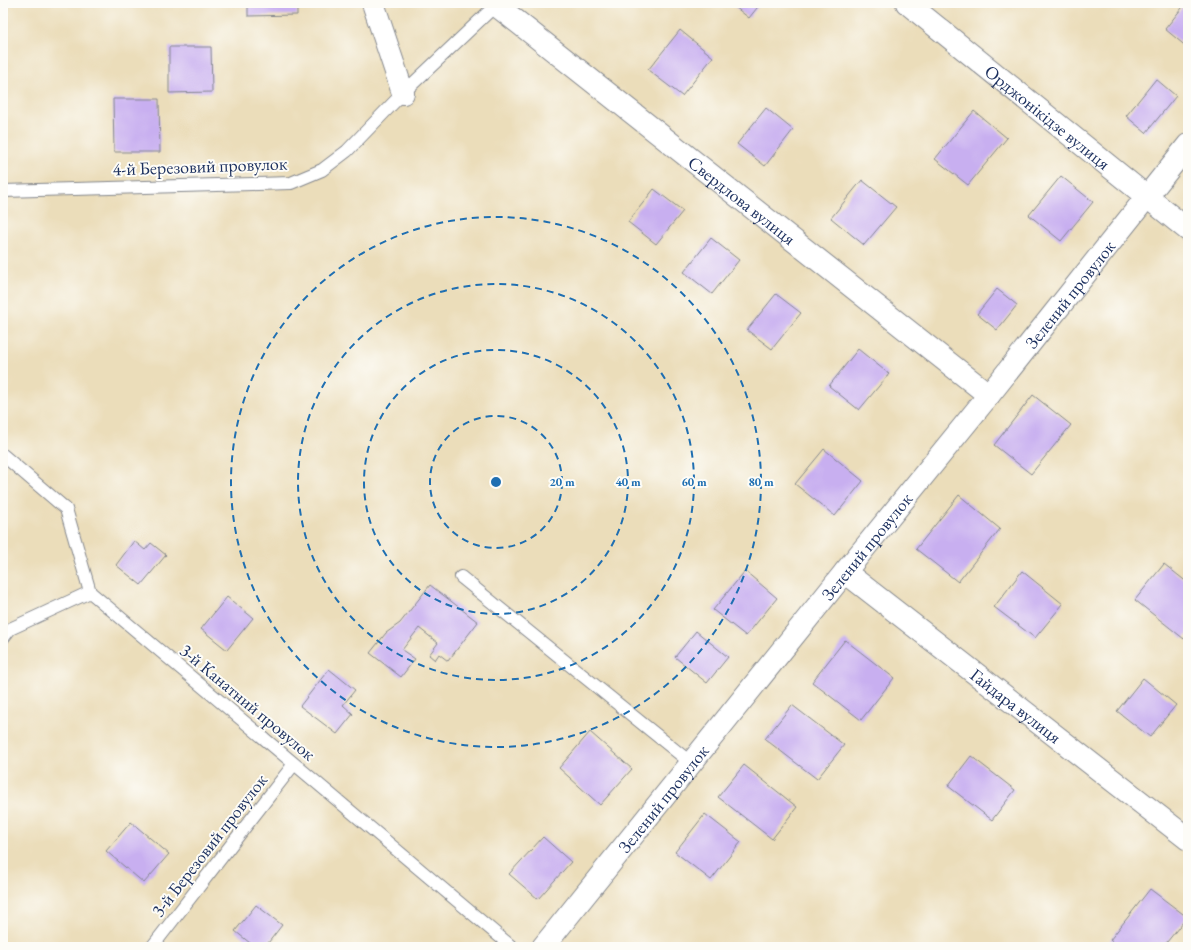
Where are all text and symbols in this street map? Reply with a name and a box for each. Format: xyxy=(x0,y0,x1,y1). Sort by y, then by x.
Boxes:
street label: Орджонікідзе вулиця xyxy=(980,59,1115,174)
street label: Свердлова вулиця xyxy=(684,150,801,249)
street label: 4-й Березовий провулок xyxy=(112,151,288,181)
street label: Зелений провулок xyxy=(1019,235,1120,353)
text: 20 m xyxy=(549,474,575,490)
text: 40 m xyxy=(615,474,641,490)
text: 60 m xyxy=(681,474,707,490)
text: 80 m xyxy=(748,474,774,490)
centre of rings xyxy=(489,475,503,489)
street label: Зелений провулок xyxy=(816,487,917,605)
street label: 3-й Канатний провулок xyxy=(176,639,321,766)
street label: Гайдара вулиця xyxy=(966,663,1067,748)
street label: Зелений провулок xyxy=(612,739,713,857)
street label: 3-й Березовий провулок xyxy=(146,769,272,921)

